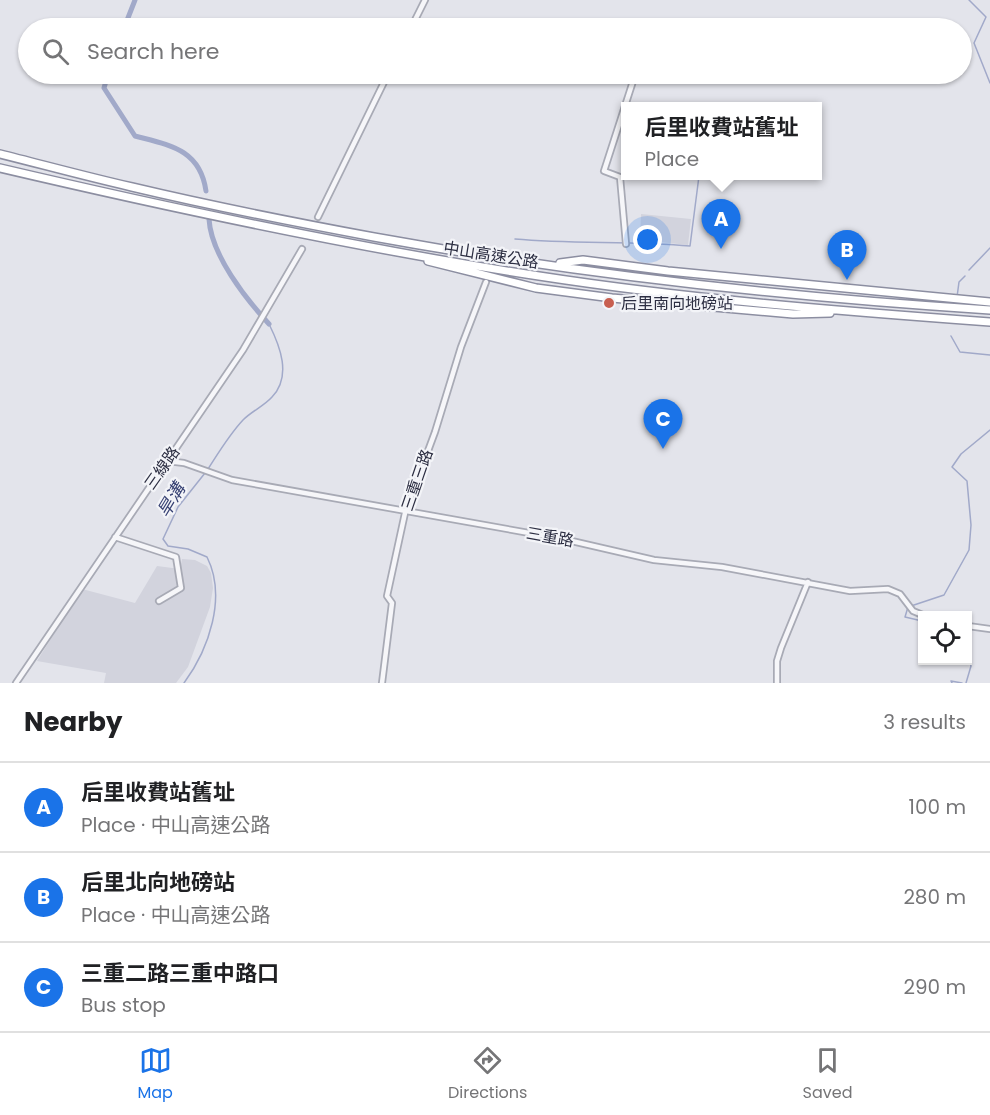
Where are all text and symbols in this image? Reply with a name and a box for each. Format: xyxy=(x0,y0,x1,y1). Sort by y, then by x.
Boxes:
search box xyxy=(18,18,972,84)
icon: search xyxy=(39,35,72,68)
text: Search here xyxy=(87,36,220,67)
popup xyxy=(621,102,822,180)
text: 后里收費站舊址 xyxy=(644,112,799,143)
text: Place xyxy=(644,145,699,173)
pin: A xyxy=(702,200,740,249)
your location xyxy=(633,225,662,254)
pin: B xyxy=(828,230,866,280)
street label: 中山高速公路 xyxy=(442,236,540,274)
place label: 后里南向地磅站 xyxy=(621,292,733,315)
marker: 后里南向地磅站 xyxy=(602,296,616,310)
pin: C xyxy=(644,400,682,449)
street label: 三線路 xyxy=(139,442,185,494)
street label: 三重三路 xyxy=(396,446,438,514)
water label: 旱溝 xyxy=(151,476,193,522)
street label: 三重路 xyxy=(524,522,576,552)
map controls xyxy=(918,611,972,665)
button: locate xyxy=(918,611,972,665)
text: Nearby xyxy=(24,704,122,740)
text: 3 results xyxy=(883,708,966,736)
text: 后里收費站舊址 xyxy=(81,777,235,808)
text: A xyxy=(36,793,51,821)
text: 100 m xyxy=(909,793,966,821)
text: Place · 中山高速公路 xyxy=(81,811,270,839)
text: 后里北向地磅站 xyxy=(81,867,235,898)
text: B xyxy=(37,883,50,911)
text: 280 m xyxy=(903,883,966,911)
text: Place · 中山高速公路 xyxy=(81,901,270,929)
text: 三重二路三重中路口 xyxy=(81,958,279,989)
text: C xyxy=(36,973,51,1001)
text: 290 m xyxy=(903,973,966,1001)
text: Bus stop xyxy=(81,991,166,1019)
tab: Map xyxy=(138,1044,173,1105)
tab: Directions xyxy=(448,1044,527,1105)
tab: Saved xyxy=(803,1044,852,1105)

